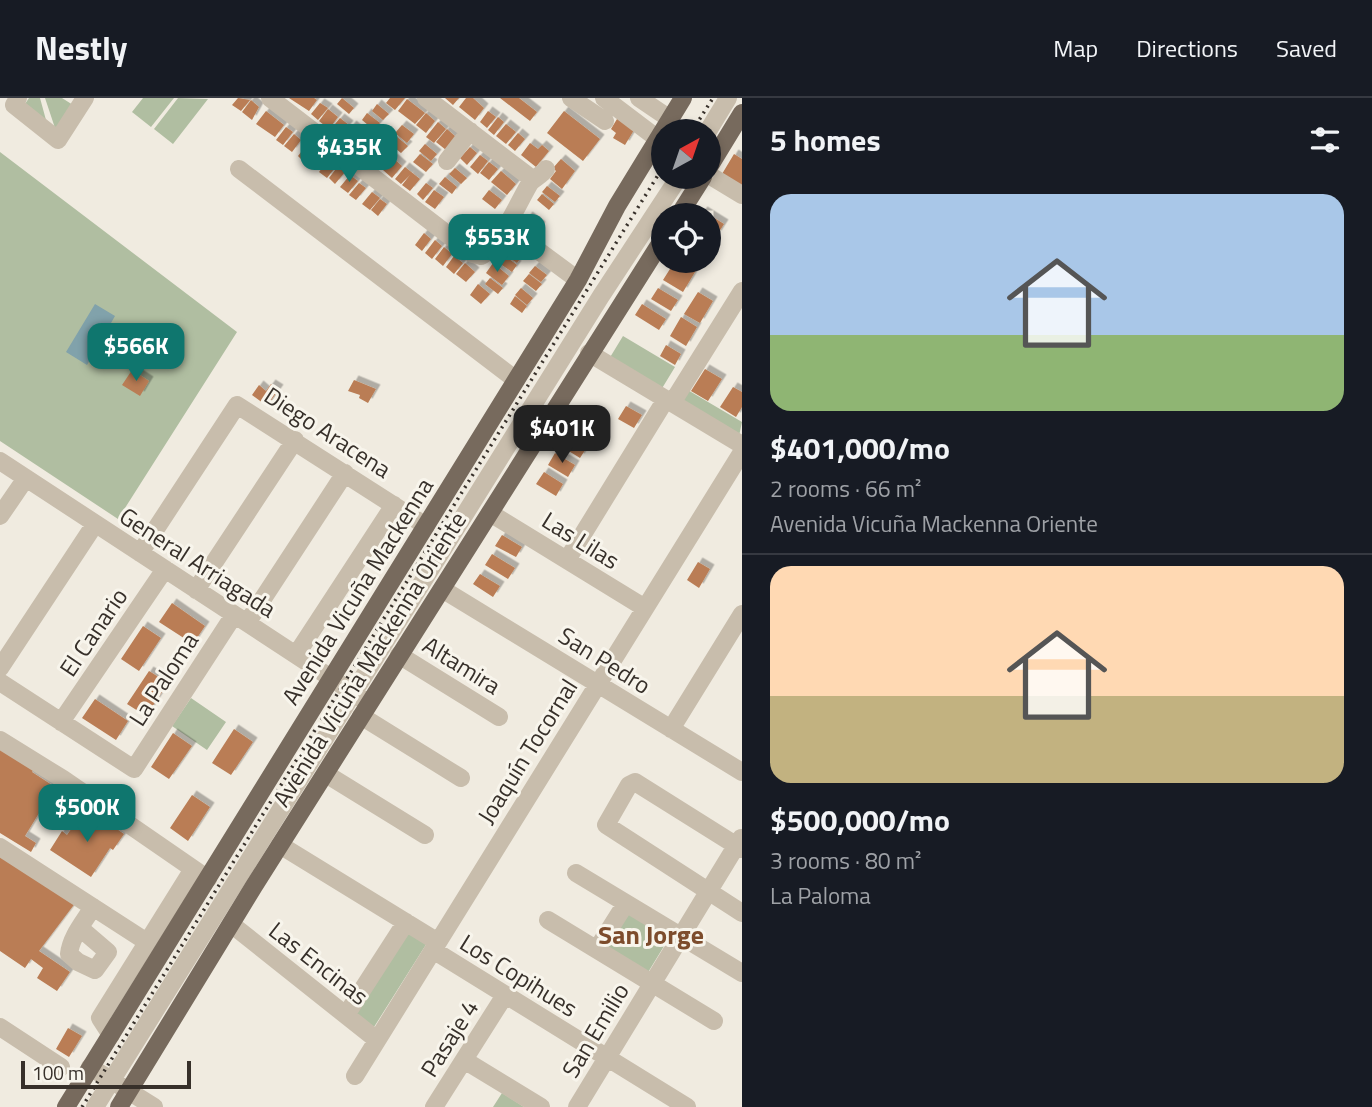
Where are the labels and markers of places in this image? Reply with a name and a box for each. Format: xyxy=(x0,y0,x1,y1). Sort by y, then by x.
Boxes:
pin: $435K xyxy=(300,125,398,184)
pin: $553K xyxy=(448,214,546,274)
pin: $566K xyxy=(87,324,185,383)
pin: $401K xyxy=(513,406,611,465)
pin: $500K xyxy=(38,784,136,844)

